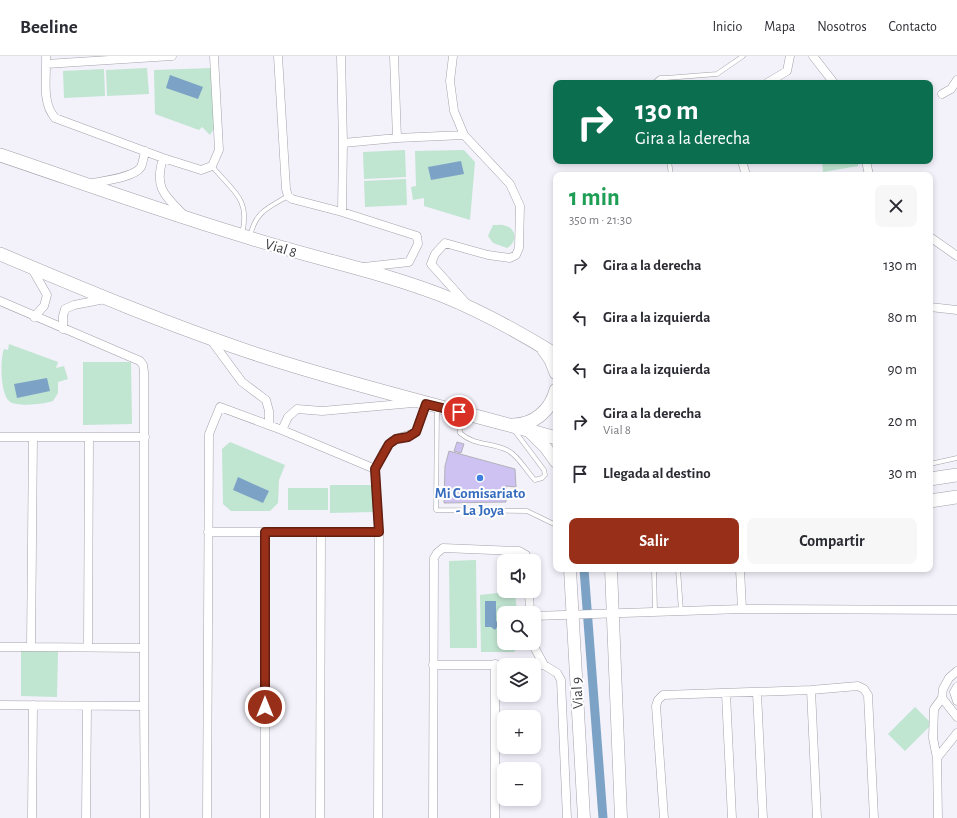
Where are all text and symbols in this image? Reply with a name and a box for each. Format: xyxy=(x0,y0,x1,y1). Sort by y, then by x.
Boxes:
text: Beeline xyxy=(20,18,78,37)
text: Inicio xyxy=(712,20,742,34)
text: Mapa xyxy=(764,20,795,34)
text: Nosotros xyxy=(817,20,867,34)
text: Contacto xyxy=(889,20,937,34)
icon: right xyxy=(569,96,621,148)
text: 130 m xyxy=(635,97,699,125)
text: Gira a la derecha xyxy=(635,130,750,148)
button: close xyxy=(875,185,917,227)
text: 1 min xyxy=(569,186,620,210)
text: 350 m · 21:30 xyxy=(569,214,632,227)
street label: Vial 8 xyxy=(263,237,298,260)
icon: right xyxy=(569,255,591,277)
text: Gira a la derecha xyxy=(603,258,702,273)
text: 130 m xyxy=(883,258,917,273)
icon: left xyxy=(569,307,591,329)
text: Gira a la izquierda xyxy=(603,310,710,325)
text: 80 m xyxy=(887,310,917,325)
icon: left xyxy=(569,359,591,381)
text: Gira a la izquierda xyxy=(603,362,710,377)
text: 90 m xyxy=(888,362,917,377)
pin xyxy=(442,395,476,429)
icon: arrive xyxy=(448,401,470,423)
text: Gira a la derecha xyxy=(603,406,702,421)
icon: right xyxy=(569,411,591,433)
text: 20 m xyxy=(888,414,917,429)
text: Vial 8 xyxy=(603,424,631,437)
icon: arrive xyxy=(569,463,591,485)
text: Llegada al destino xyxy=(603,466,711,481)
text: 30 m xyxy=(888,466,917,481)
marker: Mi Comisariato - La Joya xyxy=(475,473,485,483)
place label: Mi Comisariato - La Joya xyxy=(435,486,525,518)
button: Salir xyxy=(569,518,739,564)
button: Compartir xyxy=(747,518,917,564)
map controls xyxy=(497,554,541,806)
button: sound xyxy=(497,554,541,598)
button: search xyxy=(497,606,541,650)
button: layers xyxy=(497,658,541,702)
street label: Vial 9 xyxy=(569,676,586,709)
position arrow xyxy=(244,686,286,728)
button: + xyxy=(497,710,541,754)
button: − xyxy=(497,762,541,806)

